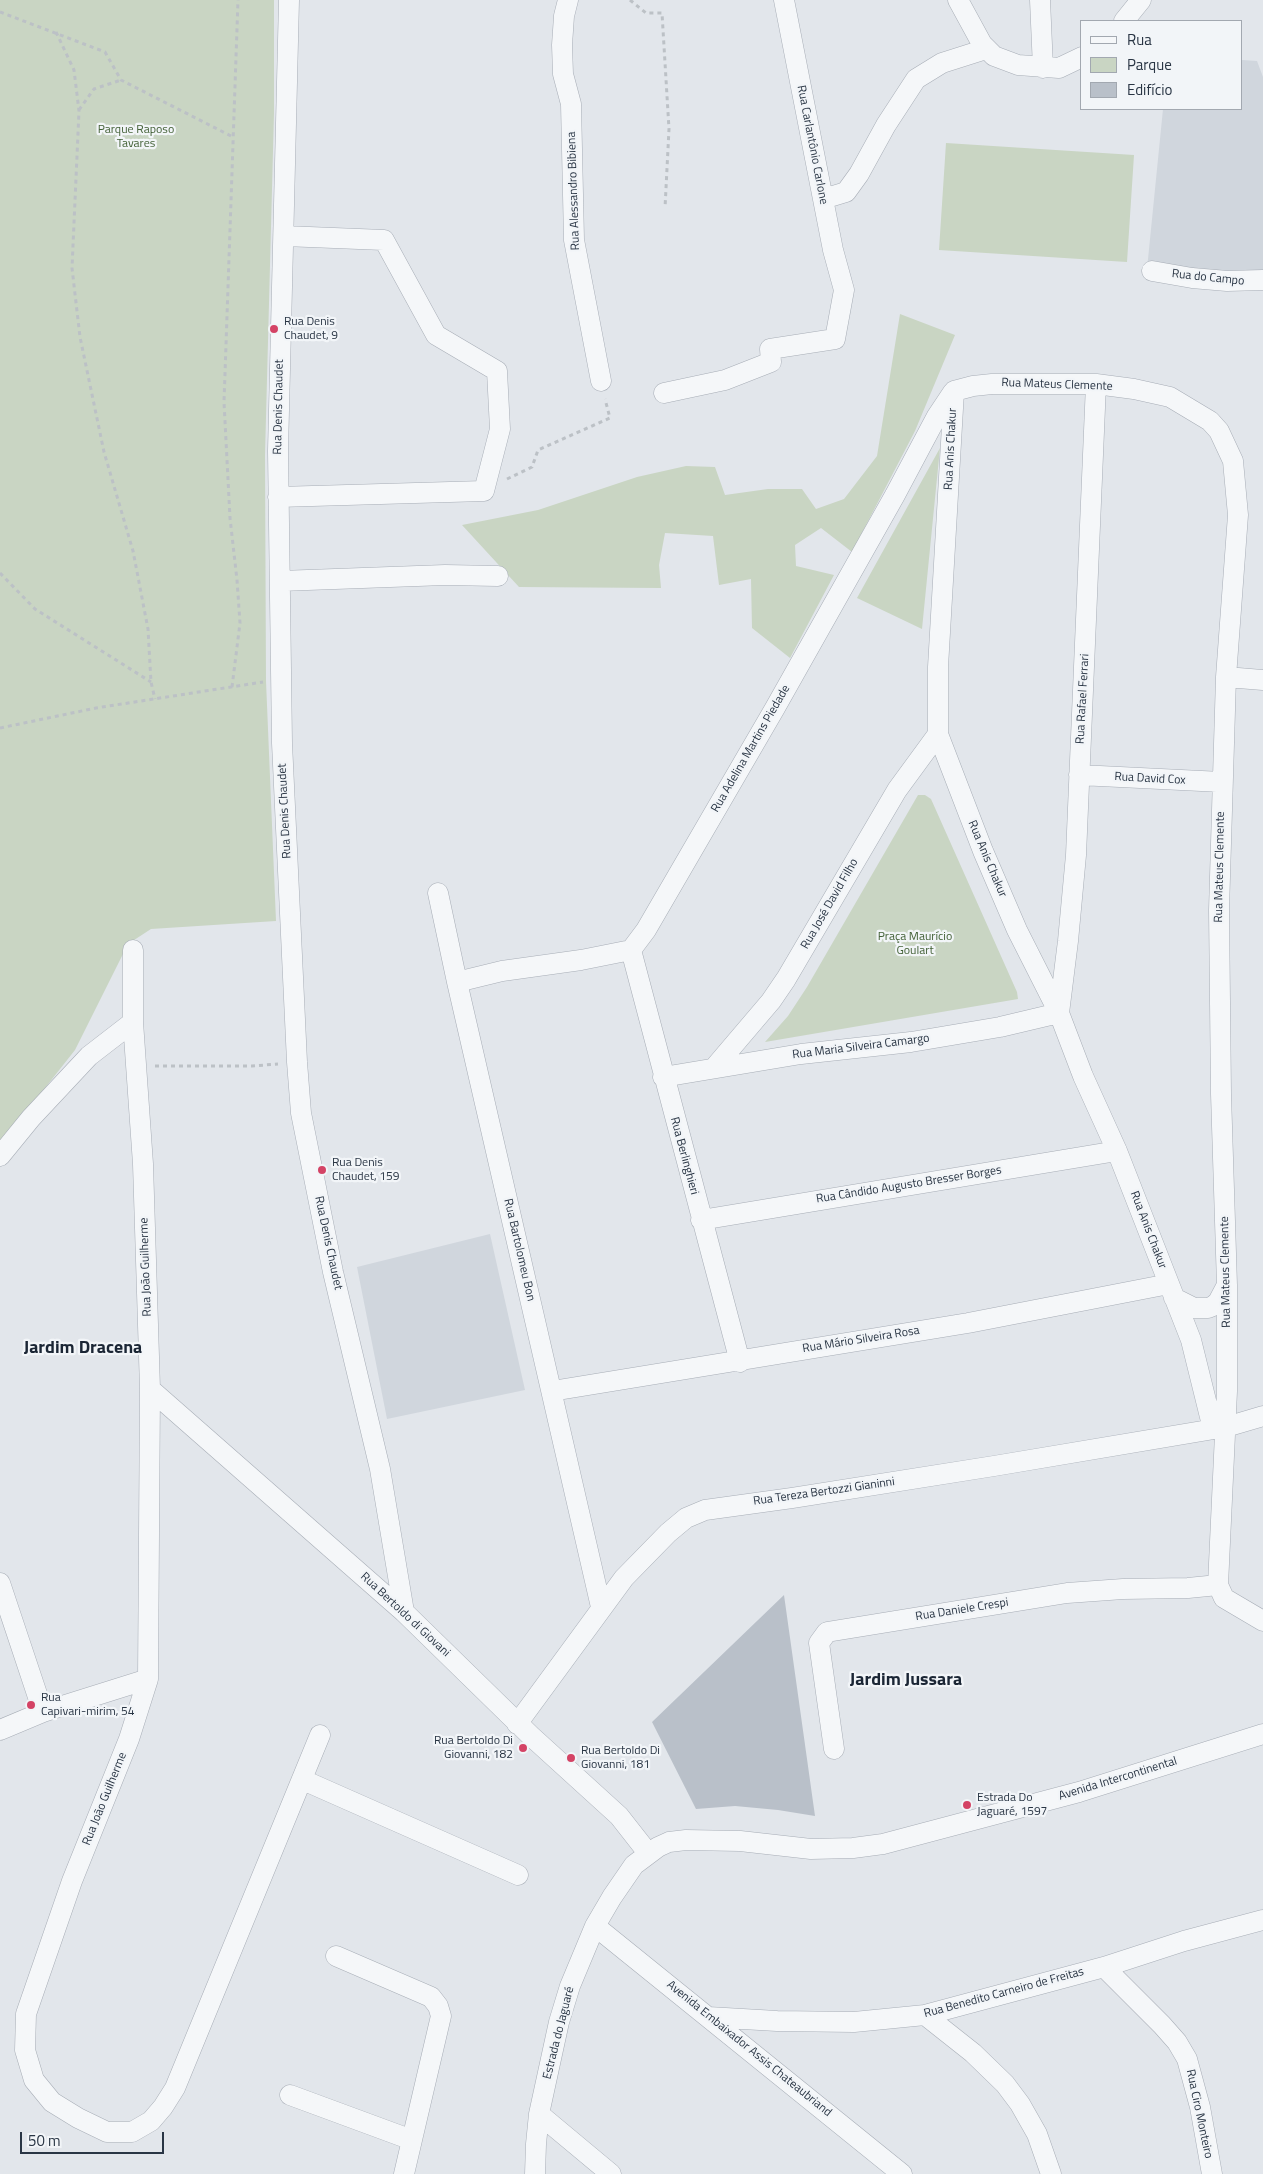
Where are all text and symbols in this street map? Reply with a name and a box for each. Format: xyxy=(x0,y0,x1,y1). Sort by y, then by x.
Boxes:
legend xyxy=(1080,20,1243,110)
text: Rua xyxy=(1127,28,1152,51)
text: Parque xyxy=(1127,53,1172,76)
text: Edifício xyxy=(1127,78,1172,101)
street label: Rua Carlantônio Carlone xyxy=(793,84,831,206)
park label: Parque Raposo Tavares xyxy=(98,123,174,151)
street label: Rua Alessandro Bibiena xyxy=(565,131,583,251)
street label: Rua do Campo xyxy=(1171,267,1245,289)
place label: Rua Denis Chaudet, 9 xyxy=(284,315,338,343)
marker: Rua Denis Chaudet, 9 xyxy=(268,323,280,335)
street label: Rua Denis Chaudet xyxy=(271,359,287,455)
street label: Rua Mateus Clemente xyxy=(1001,376,1113,394)
street label: Rua Anis Chakur xyxy=(942,408,960,490)
street label: Rua Rafael Ferrari xyxy=(1073,653,1093,745)
street label: Rua Adelina Martins Piedade xyxy=(709,683,793,815)
street label: Rua Denis Chaudet xyxy=(275,763,295,859)
street label: Rua David Cox xyxy=(1114,770,1186,788)
street label: Rua Mateus Clemente xyxy=(1212,811,1228,923)
street label: Rua Anis Chakur xyxy=(964,818,1010,900)
street label: Rua José David Filho xyxy=(798,856,862,952)
park label: Praça Maurício Goulart xyxy=(878,930,952,958)
street label: Rua Maria Silveira Camargo xyxy=(792,1031,930,1063)
street label: Rua Berlinghieri xyxy=(667,1116,701,1196)
place label: Rua Denis Chaudet, 159 xyxy=(332,1156,399,1184)
street label: Rua Cândido Augusto Bresser Borges xyxy=(815,1163,1003,1207)
marker: Rua Denis Chaudet, 159 xyxy=(316,1164,328,1176)
street label: Rua Anis Chakur xyxy=(1127,1189,1169,1271)
street label: Rua Denis Chaudet xyxy=(311,1195,345,1291)
street label: Rua Bartolomeu Bon xyxy=(500,1197,538,1303)
street label: Rua Mateus Clemente xyxy=(1218,1216,1234,1328)
street label: Rua João Guilherme xyxy=(137,1217,155,1317)
street label: Rua Mário Silveira Rosa xyxy=(801,1324,921,1356)
district label: Jardim Dracena xyxy=(24,1338,142,1360)
street label: Rua Tereza Bertozzi Gianinni xyxy=(752,1475,896,1509)
street label: Rua Bertoldo di Giovani xyxy=(357,1570,453,1660)
street label: Rua Daniele Crespi xyxy=(915,1596,1009,1624)
district label: Jardim Jussara xyxy=(850,1670,962,1692)
place label: Rua Capivari-mirim, 54 xyxy=(41,1691,134,1719)
marker: Rua Capivari-mirim, 54 xyxy=(25,1699,37,1711)
place label: Rua Bertoldo Di Giovanni, 182 xyxy=(434,1734,513,1762)
marker: Rua Bertoldo Di Giovanni, 182 xyxy=(517,1742,529,1754)
place label: Rua Bertoldo Di Giovanni, 181 xyxy=(581,1744,660,1772)
street label: Rua João Guilherme xyxy=(80,1750,130,1848)
marker: Rua Bertoldo Di Giovanni, 181 xyxy=(565,1752,577,1764)
street label: Avenida Intercontinental xyxy=(1057,1754,1179,1804)
place label: Estrada Do Jaguaré, 1597 xyxy=(977,1791,1047,1819)
marker: Estrada Do Jaguaré, 1597 xyxy=(961,1799,973,1811)
street label: Rua Benedito Carneiro de Freitas xyxy=(922,1965,1086,2021)
street label: Avenida Embaixador Assis Chateaubriand xyxy=(664,1978,834,2120)
street label: Estrada do Jaguaré xyxy=(541,1985,577,2081)
street label: Rua Ciro Monteiro xyxy=(1183,2068,1215,2160)
scale bar xyxy=(22,2122,166,2154)
text: 50 m xyxy=(28,2129,61,2152)

